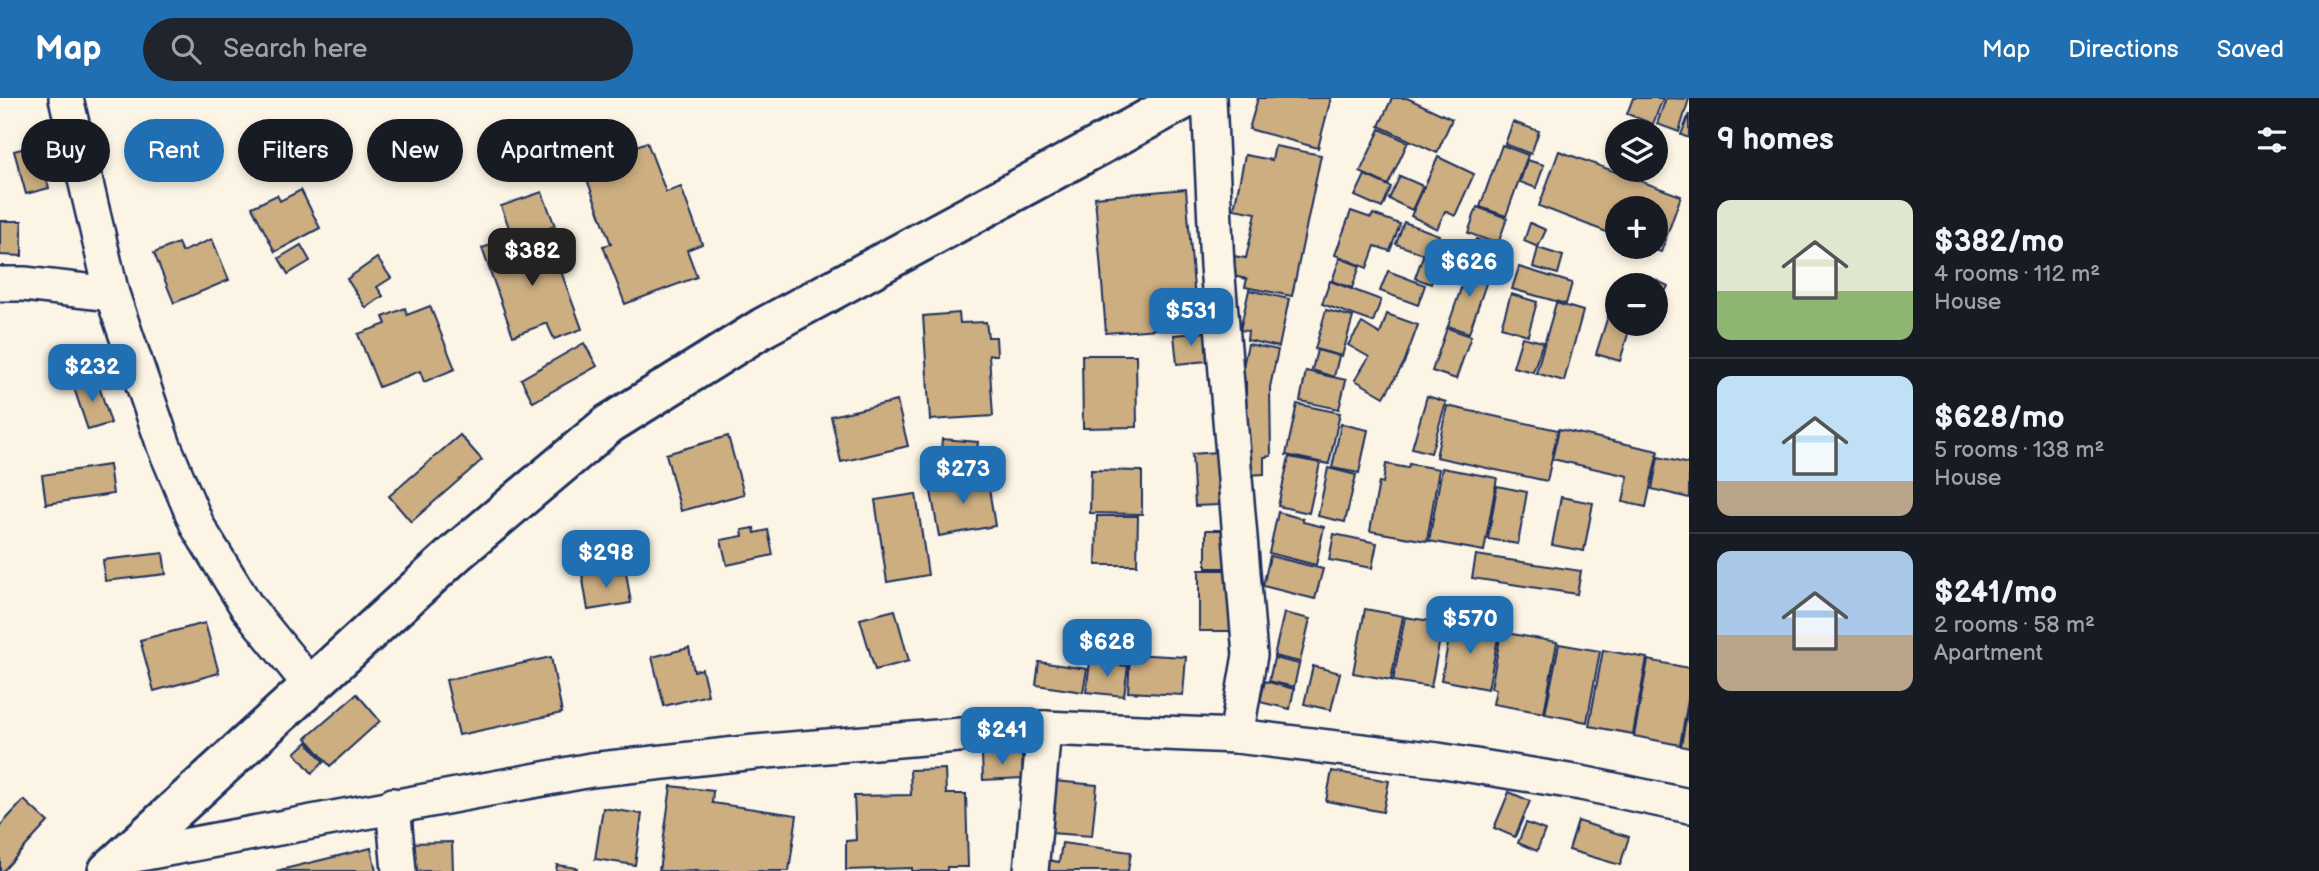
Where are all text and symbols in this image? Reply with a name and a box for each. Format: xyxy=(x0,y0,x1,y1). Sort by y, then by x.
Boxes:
search box xyxy=(143,18,633,81)
text: Map xyxy=(35,29,101,69)
icon: search xyxy=(167,30,205,68)
text: Search here xyxy=(223,34,367,65)
text: Map xyxy=(1982,35,2030,64)
text: Directions xyxy=(2068,35,2179,64)
text: Saved xyxy=(2217,35,2284,64)
chip: Buy xyxy=(21,119,110,182)
chip: Rent xyxy=(124,119,224,182)
chip: Filters xyxy=(238,119,353,182)
chip: New xyxy=(367,119,463,182)
chip: Apartment xyxy=(477,119,638,182)
map controls xyxy=(1605,119,1668,336)
button: layers xyxy=(1605,119,1668,182)
icon: filters xyxy=(2253,121,2291,159)
text: 9 homes xyxy=(1717,122,1834,158)
button: + xyxy=(1605,196,1668,259)
text: $382/mo xyxy=(1934,224,2064,260)
pin: $382 xyxy=(491,228,573,288)
icon: home xyxy=(1773,228,1857,312)
text: $382 xyxy=(504,237,560,265)
pin: $626 xyxy=(1428,240,1510,299)
text: $626 xyxy=(1441,248,1497,276)
text: 4 rooms · 112 m² xyxy=(1934,260,2100,288)
button: − xyxy=(1605,273,1668,336)
pin: $531 xyxy=(1150,288,1232,348)
text: House xyxy=(1934,288,2001,316)
text: $531 xyxy=(1165,297,1217,325)
pin: $232 xyxy=(51,344,133,404)
text: $232 xyxy=(64,353,120,381)
text: $628/mo xyxy=(1934,400,2065,436)
icon: home xyxy=(1773,404,1857,488)
text: 5 rooms · 138 m² xyxy=(1934,436,2104,464)
pin: $273 xyxy=(922,446,1004,506)
text: $273 xyxy=(936,455,990,483)
text: House xyxy=(1934,464,2001,492)
pin: $298 xyxy=(565,531,647,590)
text: $298 xyxy=(578,539,634,567)
text: $241/mo xyxy=(1934,575,2057,611)
icon: home xyxy=(1773,579,1857,663)
pin: $570 xyxy=(1429,596,1511,656)
text: $570 xyxy=(1442,605,1498,633)
text: 2 rooms · 58 m² xyxy=(1934,611,2095,639)
pin: $628 xyxy=(1066,620,1148,679)
text: $628 xyxy=(1079,628,1135,656)
text: Apartment xyxy=(1934,639,2043,667)
pin: $241 xyxy=(961,708,1043,767)
text: $241 xyxy=(977,716,1027,744)

